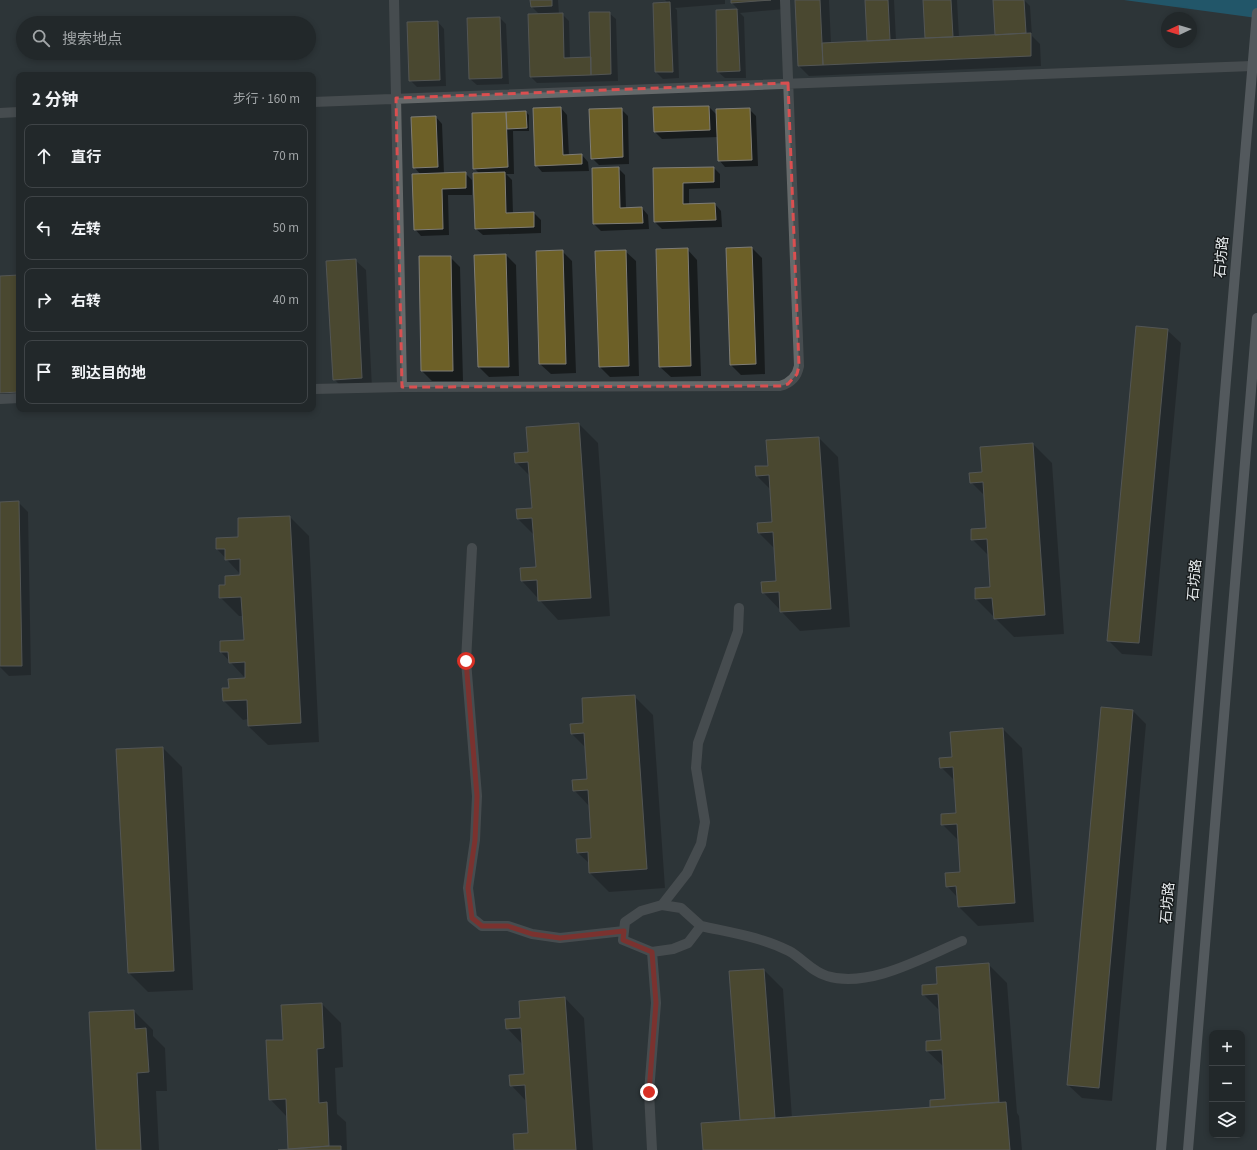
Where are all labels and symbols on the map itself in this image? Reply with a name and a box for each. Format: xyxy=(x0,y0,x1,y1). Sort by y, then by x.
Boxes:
north arrow xyxy=(1161,12,1197,48)
street label: 石坊路 xyxy=(1210,235,1234,279)
street label: 石坊路 xyxy=(1183,558,1207,602)
route start xyxy=(457,652,475,670)
street label: 石坊路 xyxy=(1156,881,1180,925)
route end xyxy=(640,1083,658,1101)

